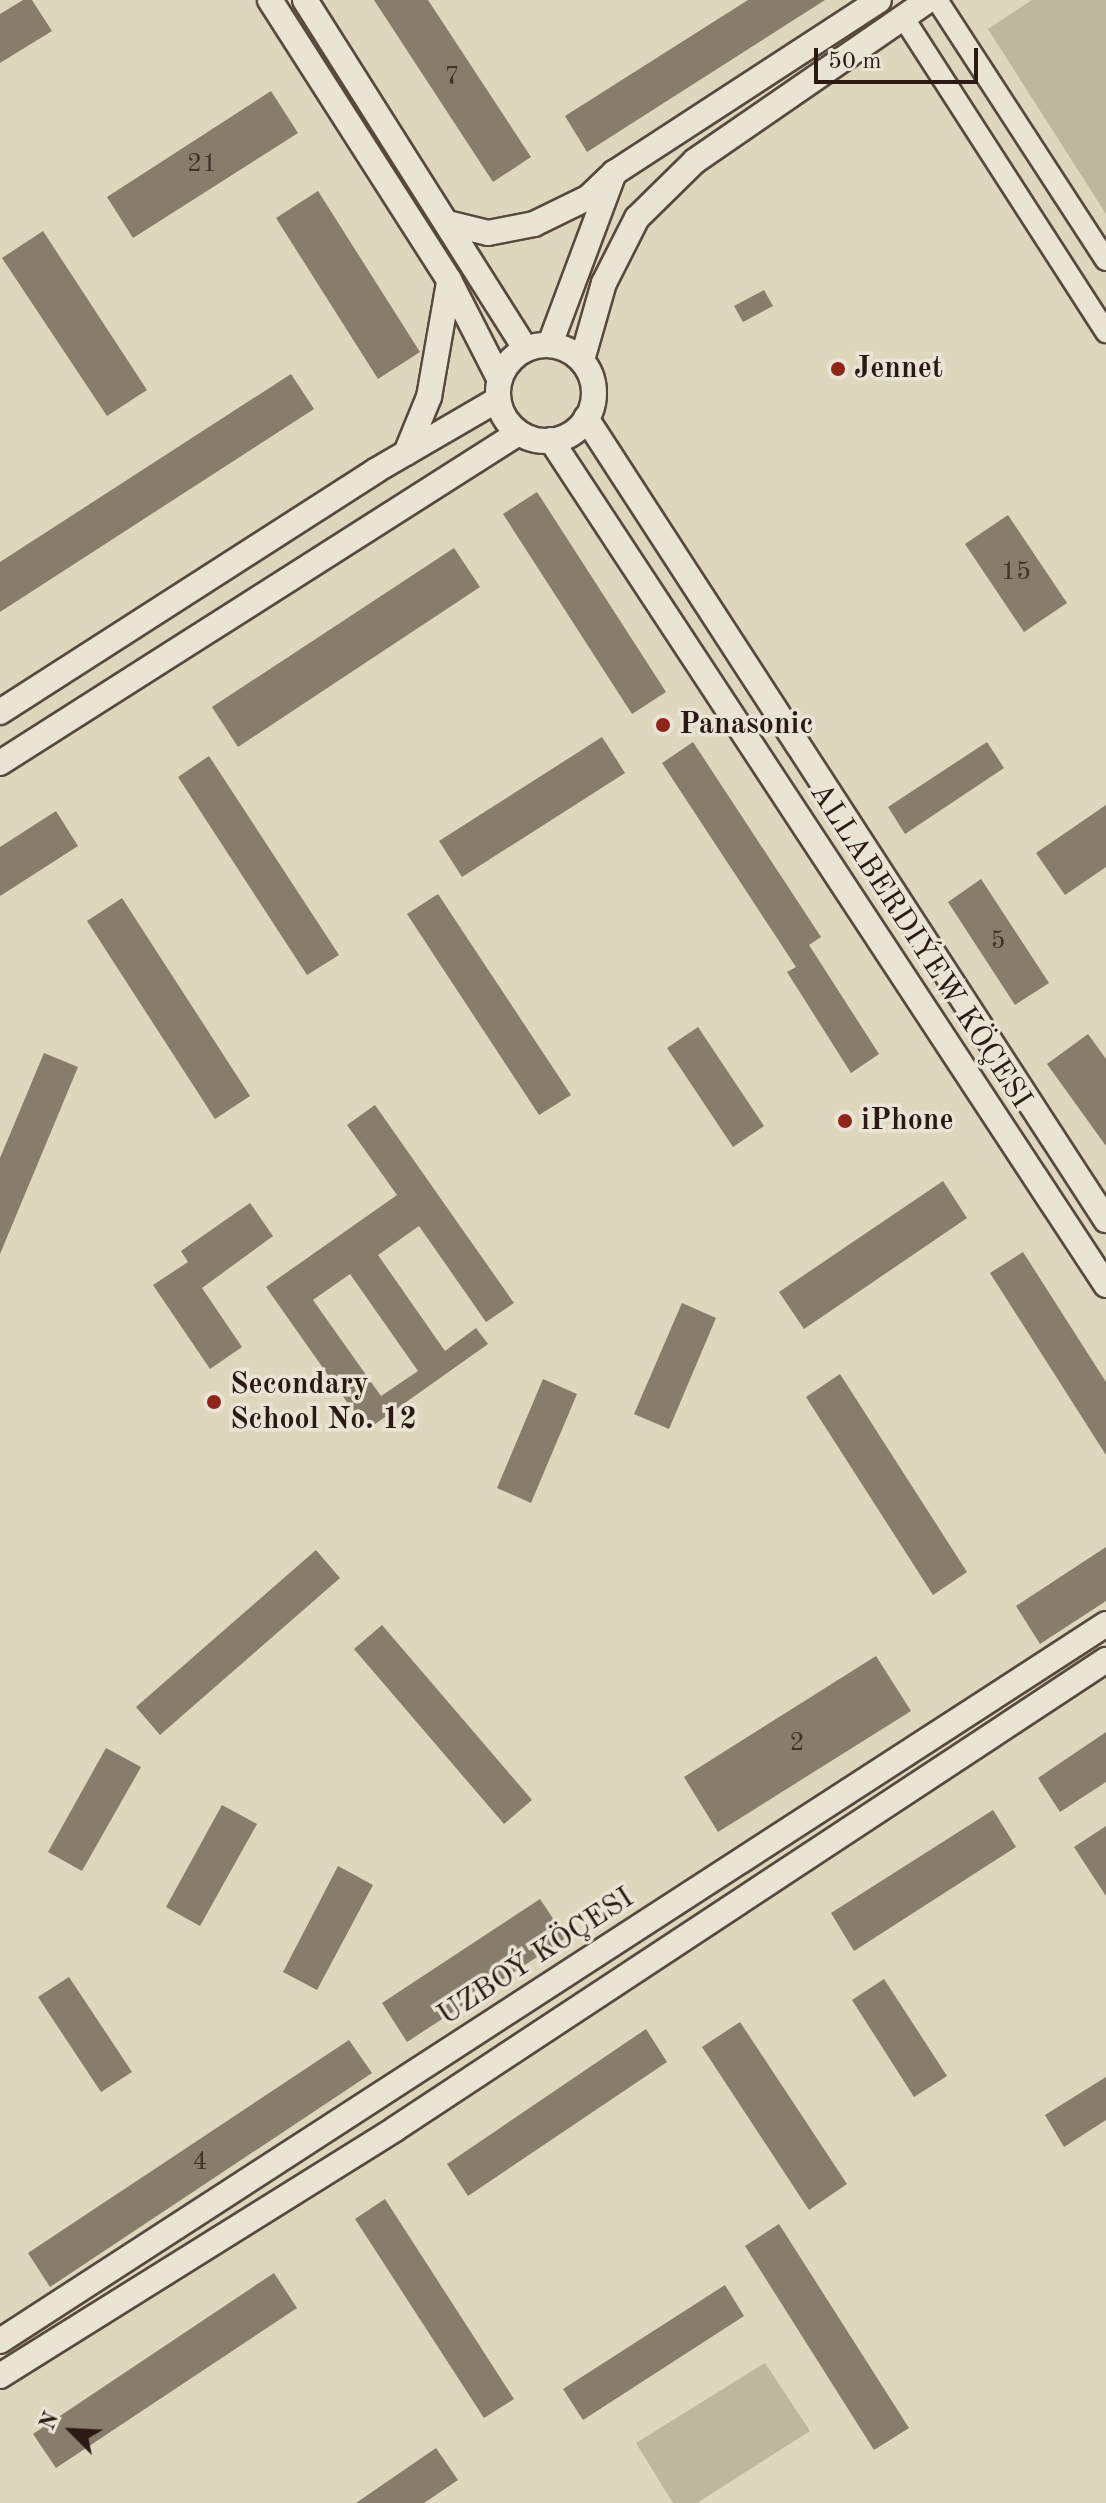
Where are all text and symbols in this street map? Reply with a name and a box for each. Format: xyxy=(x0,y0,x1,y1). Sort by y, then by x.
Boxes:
scale bar xyxy=(818,32,982,82)
text: 50 m xyxy=(828,50,882,74)
house number: 7 xyxy=(444,62,460,94)
house number: 21 xyxy=(187,149,217,181)
place label: Jennet xyxy=(854,351,943,387)
marker: Jennet xyxy=(829,360,847,378)
house number: 15 xyxy=(1001,557,1031,589)
place label: Panasonic xyxy=(679,707,814,743)
marker: Panasonic xyxy=(654,716,672,734)
street label: ALLABERDIÝEW KÖÇESI xyxy=(801,777,1039,1115)
house number: 5 xyxy=(990,926,1006,958)
place label: iPhone xyxy=(861,1103,954,1139)
marker: iPhone xyxy=(836,1112,854,1130)
place label: Secondary School No. 12 xyxy=(230,1367,417,1438)
marker: Secondary School No. 12 xyxy=(205,1393,223,1411)
house number: 2 xyxy=(789,1728,805,1760)
street label: UZBOÝ KÖÇESI xyxy=(431,1880,641,2034)
house number: 4 xyxy=(192,2147,208,2179)
north arrow xyxy=(32,2391,112,2471)
text: N xyxy=(37,2409,64,2433)

